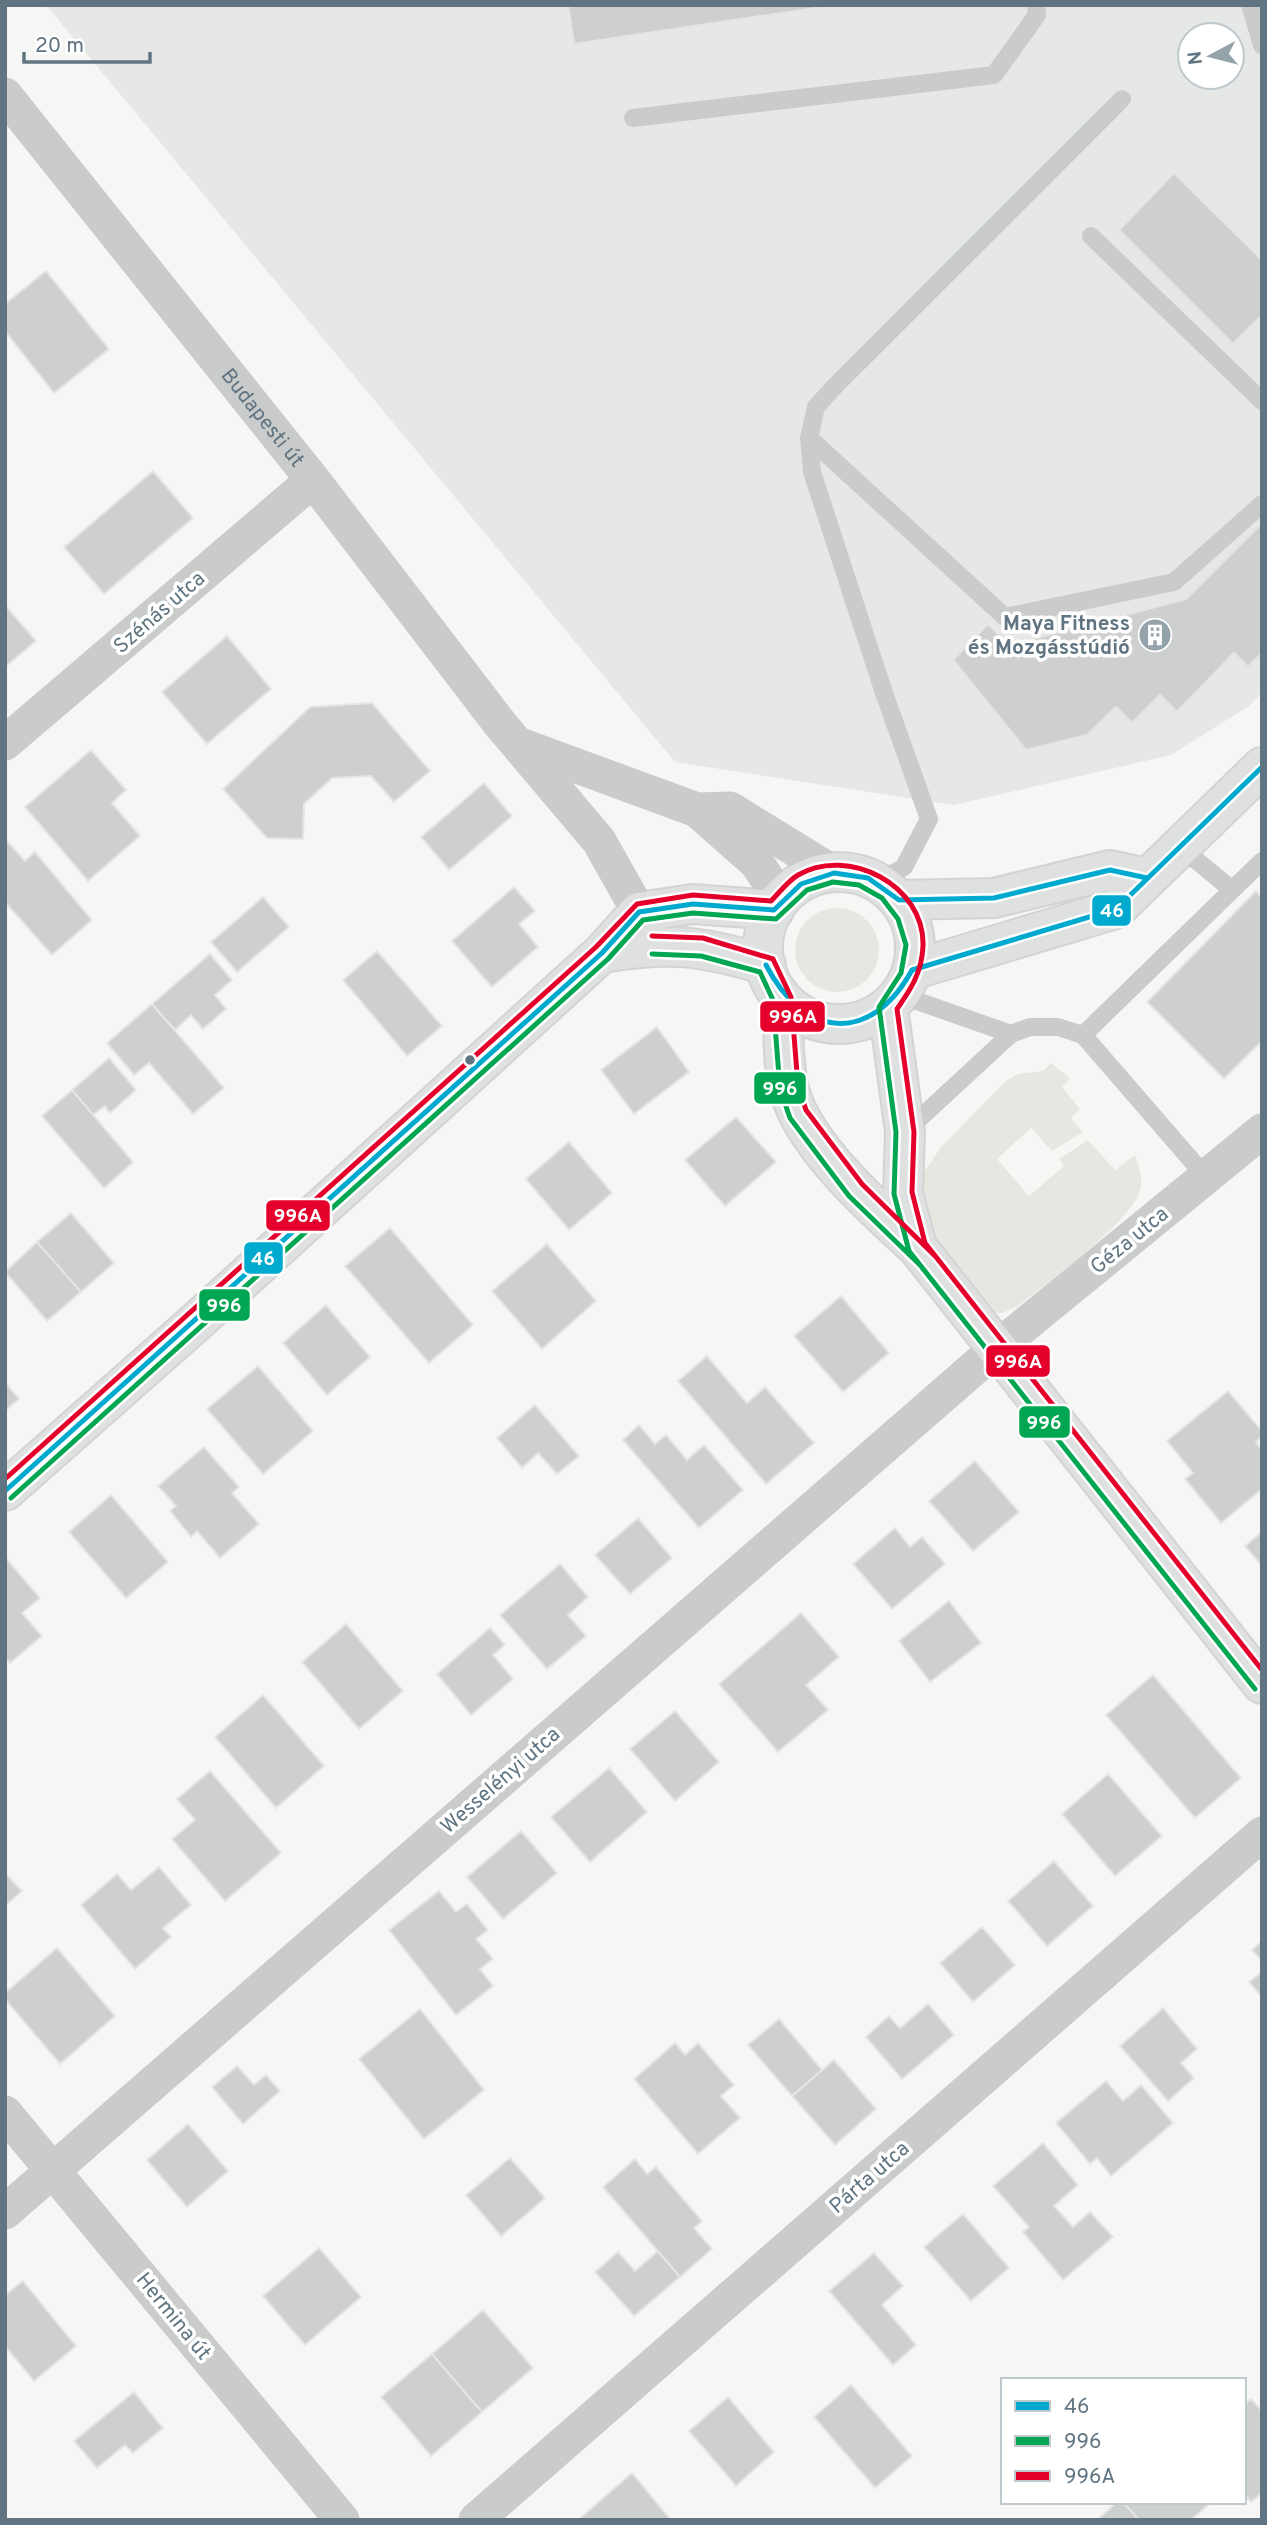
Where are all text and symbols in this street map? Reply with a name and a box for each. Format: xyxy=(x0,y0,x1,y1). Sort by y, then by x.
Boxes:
scale bar xyxy=(24,21,150,65)
north arrow xyxy=(1176,21,1246,91)
text: 20 m xyxy=(35,33,84,60)
text: N xyxy=(1183,50,1209,66)
street label: Budapesti út xyxy=(214,363,310,473)
street label: Szénás utca xyxy=(109,566,211,660)
place label: Maya Fitness és Mozgásstúdió xyxy=(968,611,1130,662)
building icon: Maya Fitness és Mozgásstúdió xyxy=(1136,616,1174,654)
line badge: 46 xyxy=(1091,894,1132,927)
text: 46 xyxy=(1100,900,1124,924)
line badge: 996A xyxy=(759,1000,826,1033)
text: 996A xyxy=(769,1006,818,1030)
unlabelled marker xyxy=(463,1053,477,1067)
line badge: 996 xyxy=(753,1071,807,1105)
text: 996 xyxy=(762,1078,798,1102)
line badge: 996A xyxy=(265,1199,331,1232)
street label: Géza utca xyxy=(1085,1201,1175,1281)
text: 996A xyxy=(274,1205,323,1229)
line badge: 46 xyxy=(243,1241,284,1275)
text: 46 xyxy=(251,1248,275,1272)
line badge: 996 xyxy=(198,1288,251,1322)
text: 996 xyxy=(206,1295,242,1319)
line badge: 996A xyxy=(985,1344,1051,1378)
text: 996A xyxy=(994,1351,1043,1375)
line badge: 996 xyxy=(1018,1405,1071,1439)
text: 996 xyxy=(1026,1412,1062,1436)
street label: Wesselényi utca xyxy=(436,1722,566,1841)
street label: Párta utca xyxy=(824,2136,916,2220)
street label: Hermina út xyxy=(129,2268,216,2366)
legend xyxy=(1001,2378,1246,2504)
text: 46 xyxy=(1064,2394,1090,2421)
text: 996 xyxy=(1064,2429,1102,2456)
text: 996A xyxy=(1064,2464,1115,2491)

